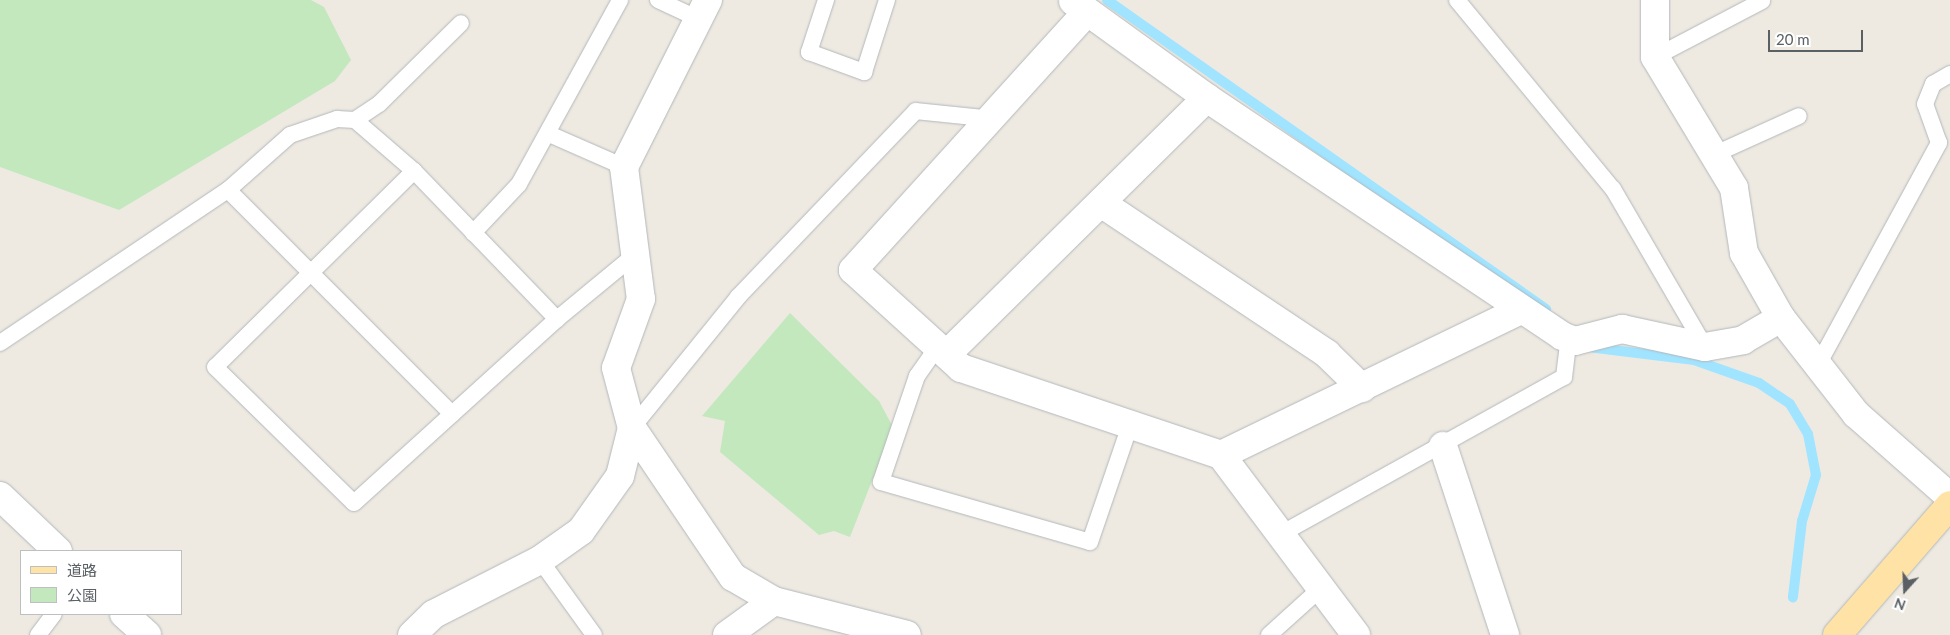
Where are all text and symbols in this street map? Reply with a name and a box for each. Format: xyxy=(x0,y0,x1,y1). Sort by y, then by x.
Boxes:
scale bar xyxy=(1770,20,1865,52)
text: 20 m xyxy=(1776,30,1810,48)
legend xyxy=(20,550,182,615)
text: 道路 xyxy=(67,561,97,579)
north arrow xyxy=(1880,565,1930,615)
text: 公園 xyxy=(67,586,97,604)
text: N xyxy=(1892,595,1908,614)

